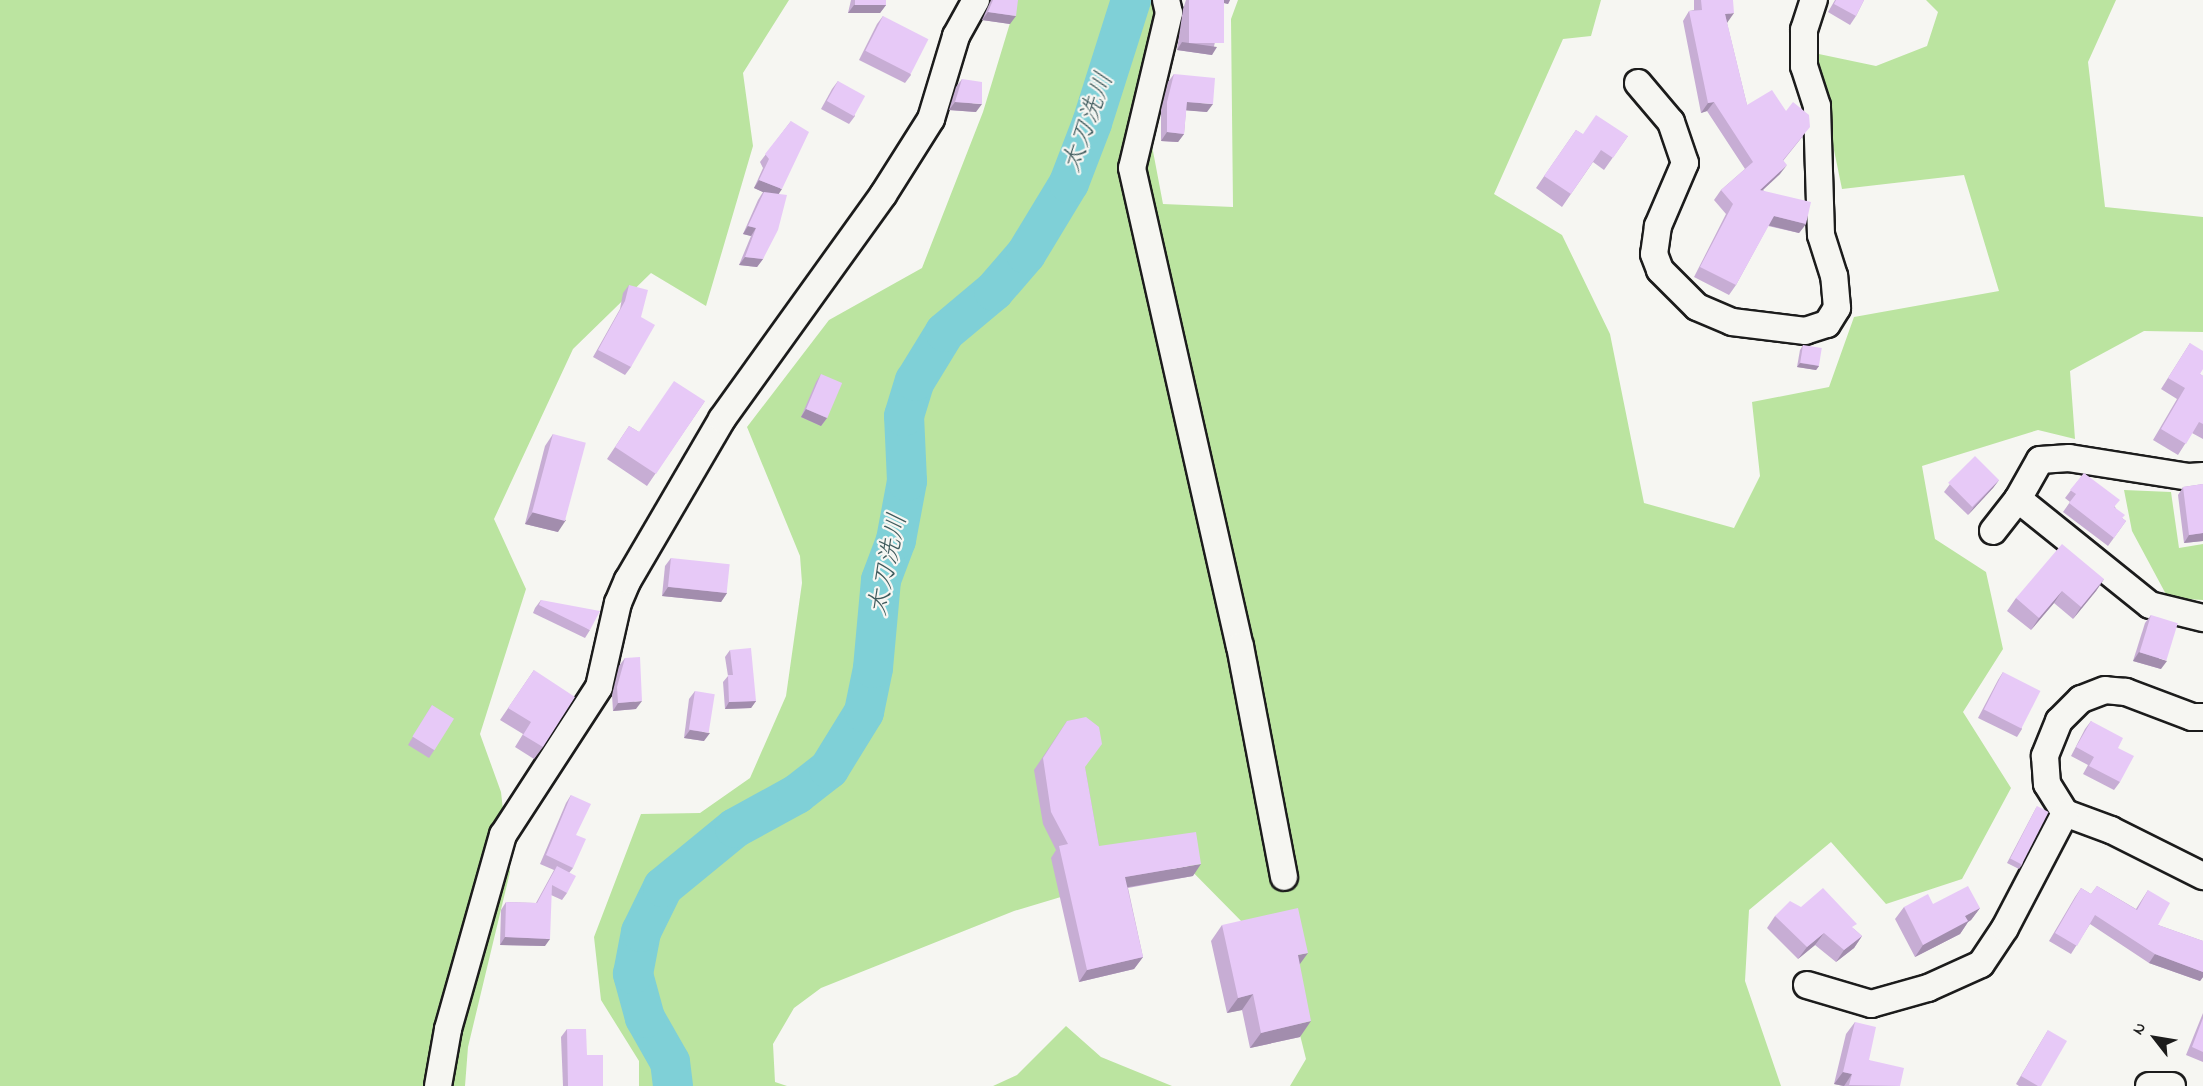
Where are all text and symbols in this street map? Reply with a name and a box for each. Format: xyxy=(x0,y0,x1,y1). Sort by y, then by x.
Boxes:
water label: 太刀洗川 xyxy=(1058,69,1122,177)
water label: 太刀洗川 xyxy=(864,511,916,619)
north arrow xyxy=(2125,1008,2185,1068)
text: N xyxy=(2127,1018,2153,1040)

